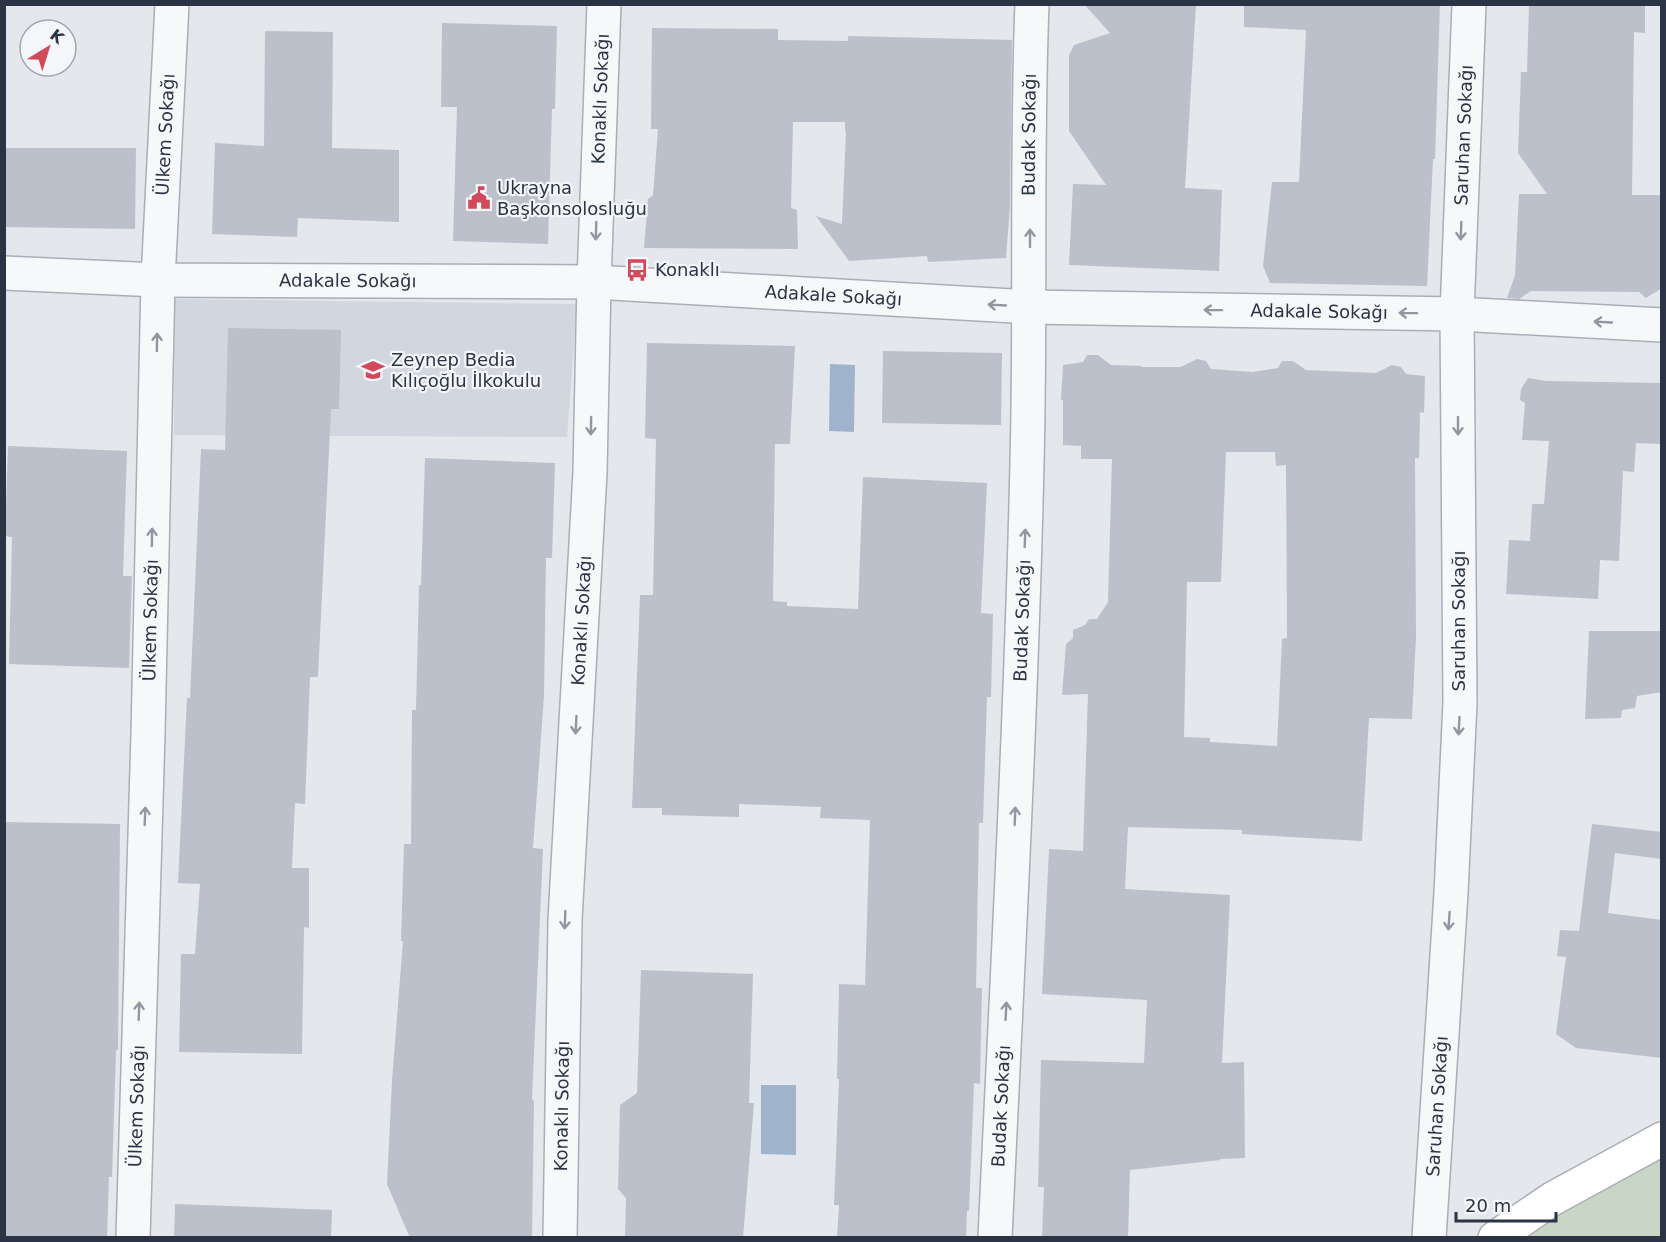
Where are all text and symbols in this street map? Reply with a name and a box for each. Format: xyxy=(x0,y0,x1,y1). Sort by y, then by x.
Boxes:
north arrow xyxy=(18,18,78,78)
text: K xyxy=(46,25,68,48)
street label: Konaklı Sokağı xyxy=(587,33,613,165)
street label: Saruhan Sokağı xyxy=(1450,64,1477,206)
street label: Ülkem Sokağı xyxy=(151,73,178,196)
street label: Budak Sokağı xyxy=(1018,73,1040,196)
place label: Ukrayna Başkonsolosluğu xyxy=(497,177,647,219)
public building icon: Ukrayna Başkonsolosluğu xyxy=(466,185,492,211)
one-way arrow xyxy=(590,220,601,240)
one-way arrow xyxy=(1455,220,1466,240)
one-way arrow xyxy=(1024,228,1036,248)
bus stop icon: Konaklı xyxy=(624,257,650,283)
place label: Konaklı xyxy=(655,259,720,280)
street label: Adakale Sokağı xyxy=(279,270,417,291)
street label: Adakale Sokağı xyxy=(764,281,903,310)
one-way arrow xyxy=(988,300,1008,311)
street label: Adakale Sokağı xyxy=(1250,300,1388,323)
one-way arrow xyxy=(1204,304,1224,316)
one-way arrow xyxy=(1399,307,1419,319)
one-way arrow xyxy=(1594,316,1614,327)
one-way arrow xyxy=(151,333,162,353)
place label: Zeynep Bedia Kılıçoğlu İlkokulu xyxy=(391,349,541,391)
school or university icon: Zeynep Bedia Kılıçoğlu İlkokulu xyxy=(360,357,386,383)
one-way arrow xyxy=(585,415,597,435)
one-way arrow xyxy=(1452,415,1464,435)
one-way arrow xyxy=(147,528,158,548)
one-way arrow xyxy=(1019,528,1030,548)
street label: Saruhan Sokağı xyxy=(1448,551,1469,691)
street label: Konaklı Sokağı xyxy=(567,555,595,686)
street label: Ülkem Sokağı xyxy=(138,559,162,682)
street label: Budak Sokağı xyxy=(1009,559,1034,682)
one-way arrow xyxy=(570,715,581,735)
one-way arrow xyxy=(1453,715,1464,735)
one-way arrow xyxy=(140,807,151,827)
one-way arrow xyxy=(1009,807,1020,827)
one-way arrow xyxy=(560,910,571,930)
one-way arrow xyxy=(1444,910,1455,930)
one-way arrow xyxy=(133,1002,145,1022)
one-way arrow xyxy=(1000,1002,1011,1022)
street label: Saruhan Sokağı xyxy=(1422,1035,1452,1177)
street label: Konaklı Sokağı xyxy=(550,1041,573,1171)
street label: Budak Sokağı xyxy=(987,1044,1014,1168)
street label: Ülkem Sokağı xyxy=(124,1045,149,1168)
scale bar xyxy=(1456,1185,1556,1223)
text: 20 m xyxy=(1465,1195,1511,1216)

